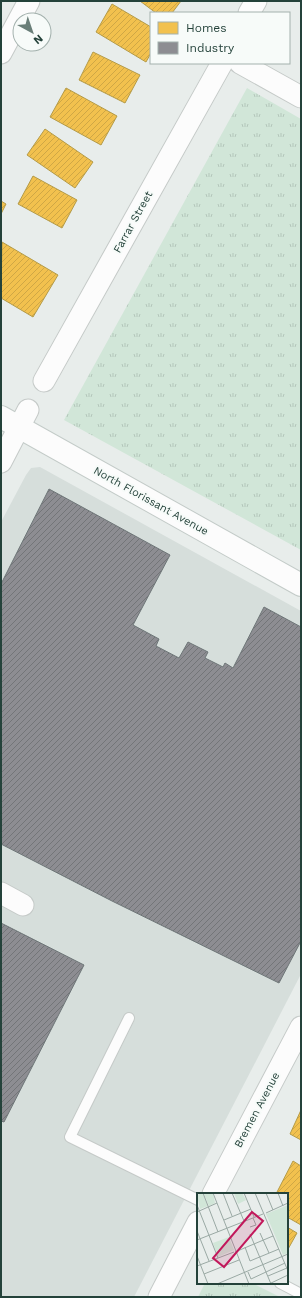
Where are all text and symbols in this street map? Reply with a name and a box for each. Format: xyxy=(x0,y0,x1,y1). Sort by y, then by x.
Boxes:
north arrow xyxy=(12,12,52,52)
legend xyxy=(150,12,290,64)
text: Homes xyxy=(186,21,227,35)
text: N xyxy=(31,32,45,47)
text: Industry xyxy=(186,41,235,55)
street label: Farrar Street xyxy=(111,189,155,255)
street label: North Florissant Avenue xyxy=(91,464,211,538)
street label: Bremen Avenue xyxy=(232,1070,282,1150)
inset map xyxy=(197,1193,288,1284)

